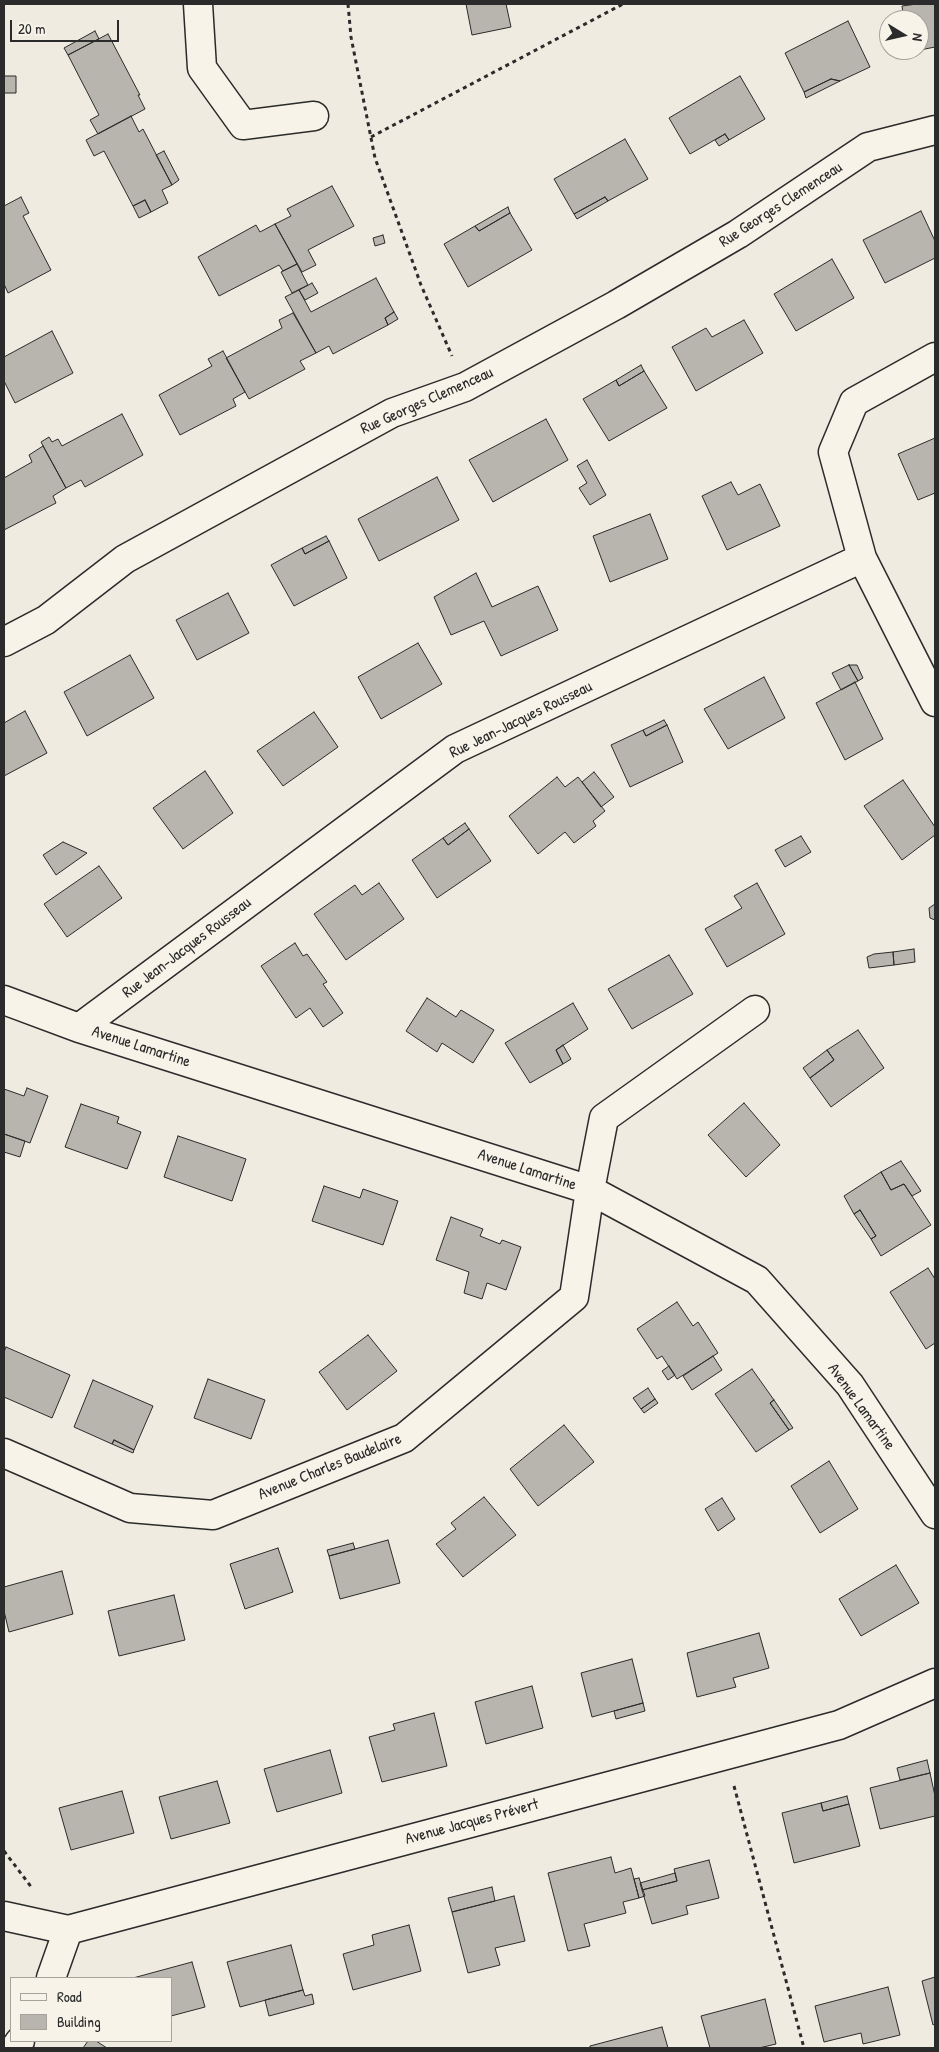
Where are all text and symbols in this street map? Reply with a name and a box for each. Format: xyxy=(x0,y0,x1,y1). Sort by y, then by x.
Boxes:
scale bar xyxy=(12,10,121,42)
north arrow xyxy=(879,10,929,60)
text: 20 m xyxy=(18,18,45,39)
text: N xyxy=(908,32,928,42)
street label: Rue Georges Clemenceau xyxy=(716,158,846,252)
street label: Rue Georges Clemenceau xyxy=(358,363,496,439)
street label: Rue Jean-Jacques Rousseau xyxy=(447,677,595,763)
street label: Rue Jean-Jacques Rousseau xyxy=(119,893,255,1003)
street label: Avenue Lamartine xyxy=(89,1022,193,1072)
street label: Avenue Lamartine xyxy=(475,1145,579,1195)
street label: Avenue Lamartine xyxy=(823,1360,899,1454)
street label: Avenue Charles Baudelaire xyxy=(256,1430,404,1504)
street label: Avenue Jacques Prévert xyxy=(403,1795,541,1849)
legend xyxy=(10,1977,172,2042)
text: Road xyxy=(57,1986,82,2007)
text: Building xyxy=(57,2011,101,2032)

